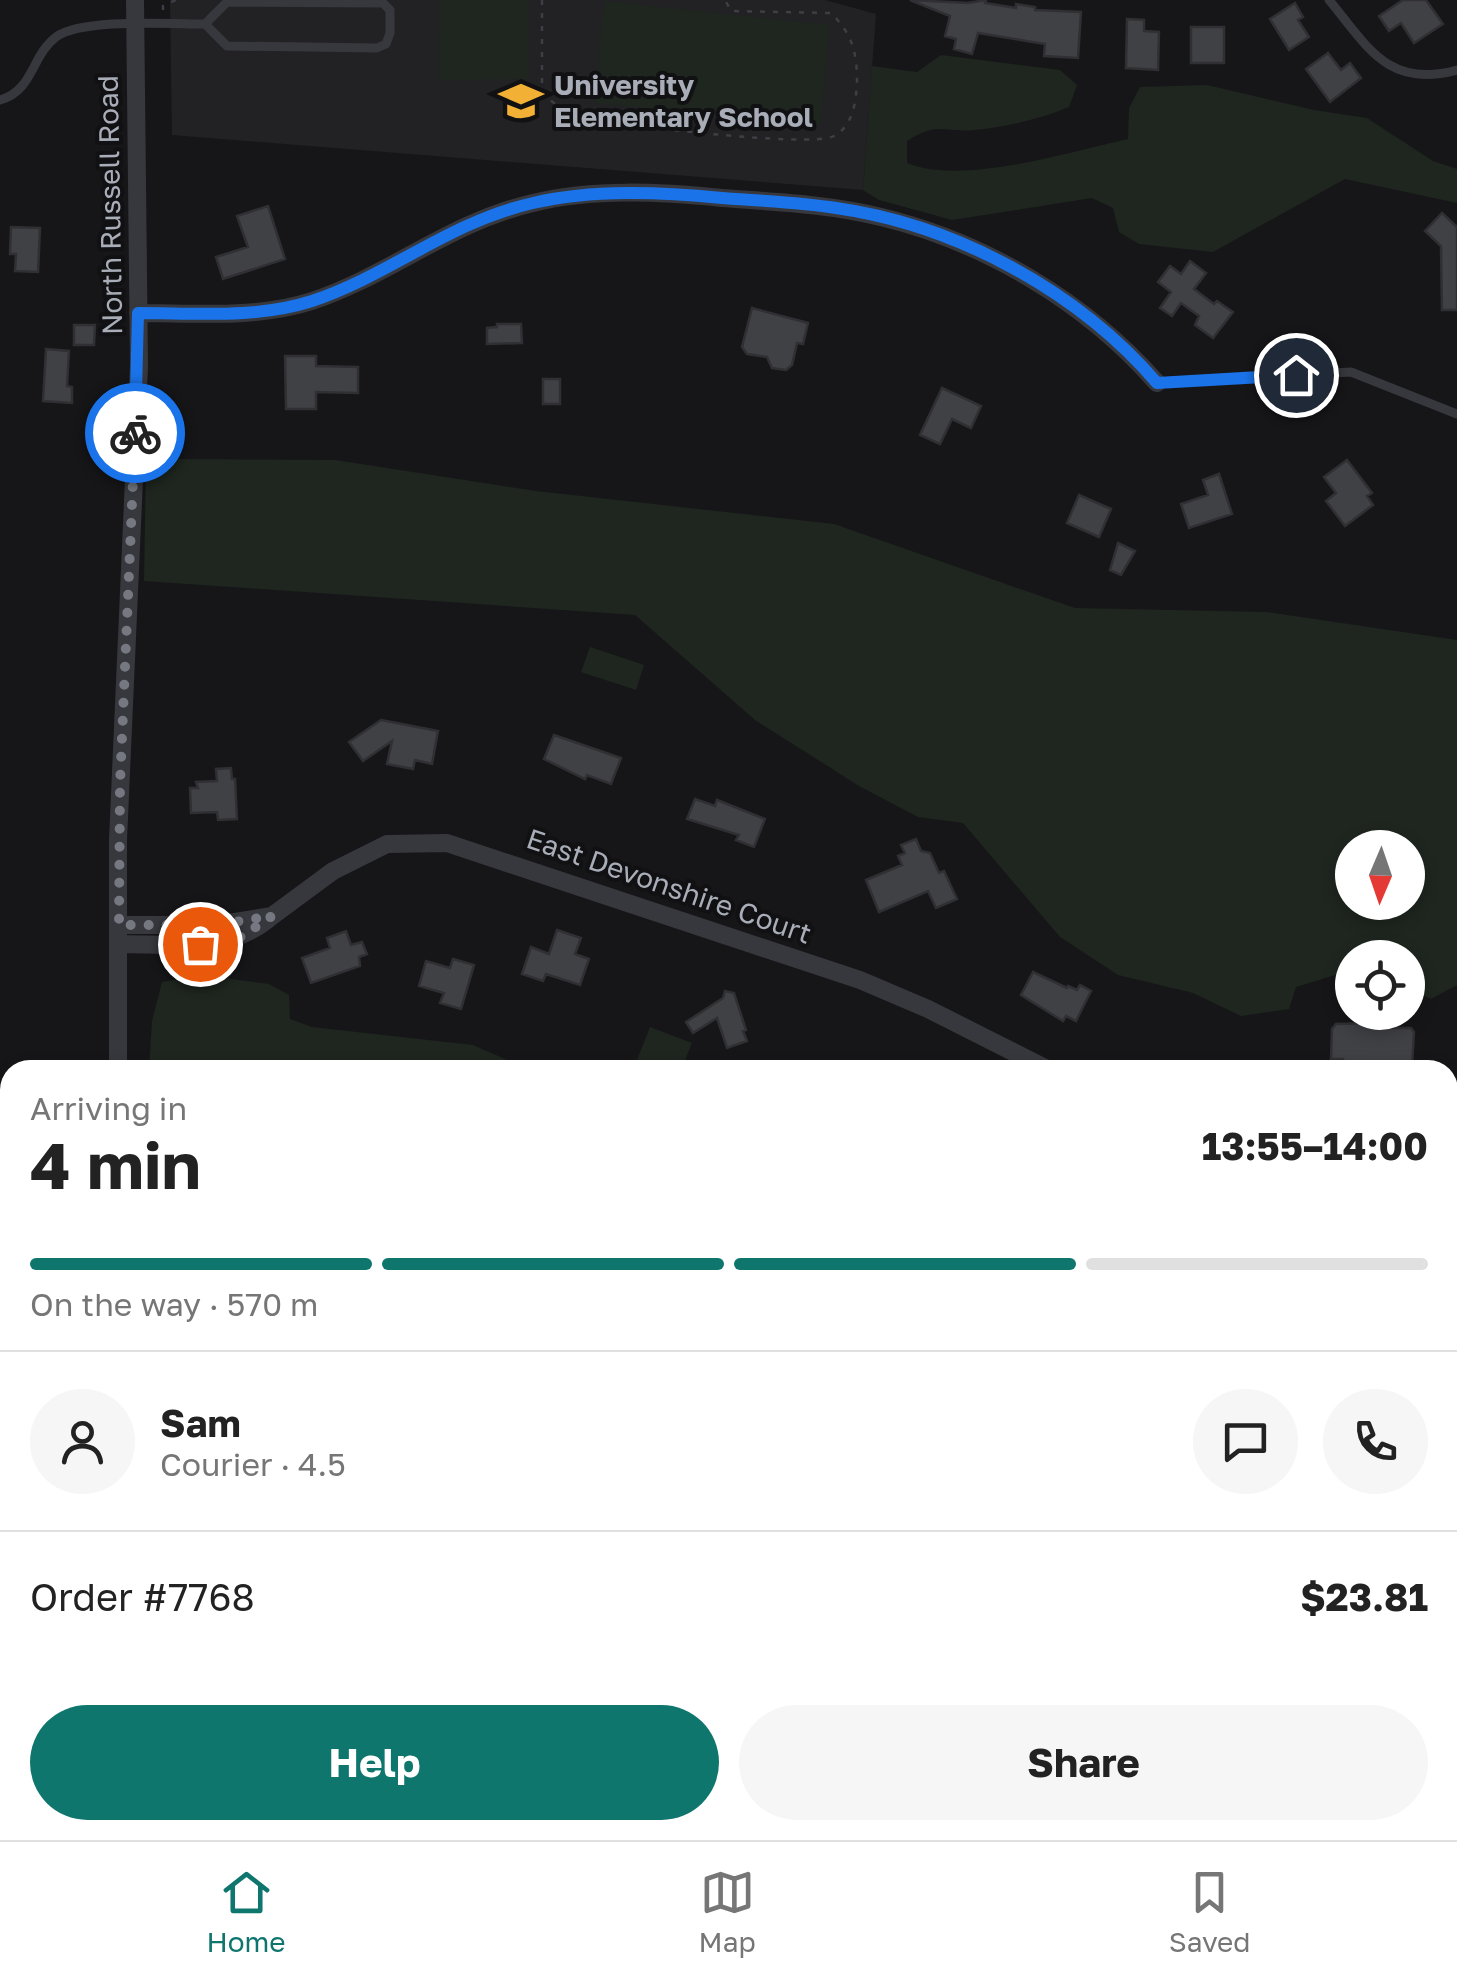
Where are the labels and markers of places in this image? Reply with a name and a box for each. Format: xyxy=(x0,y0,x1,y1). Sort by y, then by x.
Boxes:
place label: University Elementary School xyxy=(554,68,813,133)
school or university icon: University Elementary School xyxy=(497,77,545,125)
pin xyxy=(1254,333,1339,418)
pin xyxy=(158,902,243,987)

